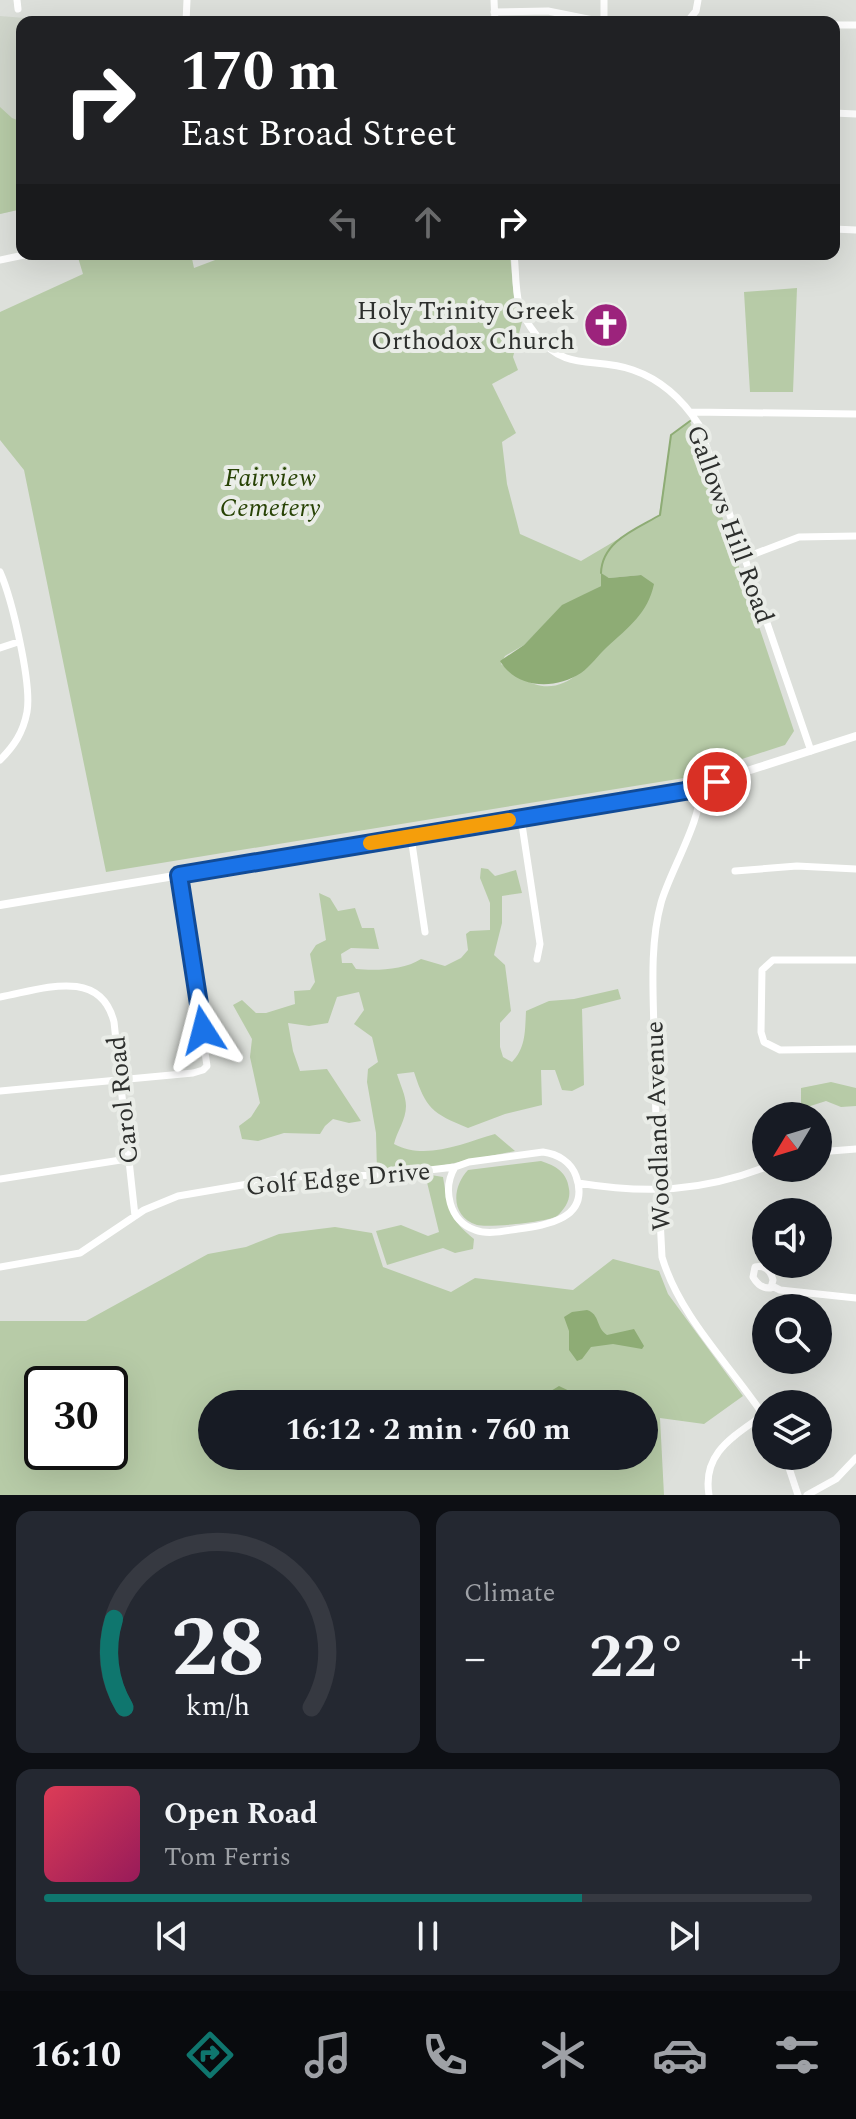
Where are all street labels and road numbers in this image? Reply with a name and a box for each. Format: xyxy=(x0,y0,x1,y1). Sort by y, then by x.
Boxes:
street label: Gallows Hill Road xyxy=(676,419,785,629)
street label: Woodland Avenue xyxy=(634,1020,682,1232)
street label: Carol Road xyxy=(96,1034,150,1166)
street label: Golf Edge Drive xyxy=(244,1151,432,1207)

